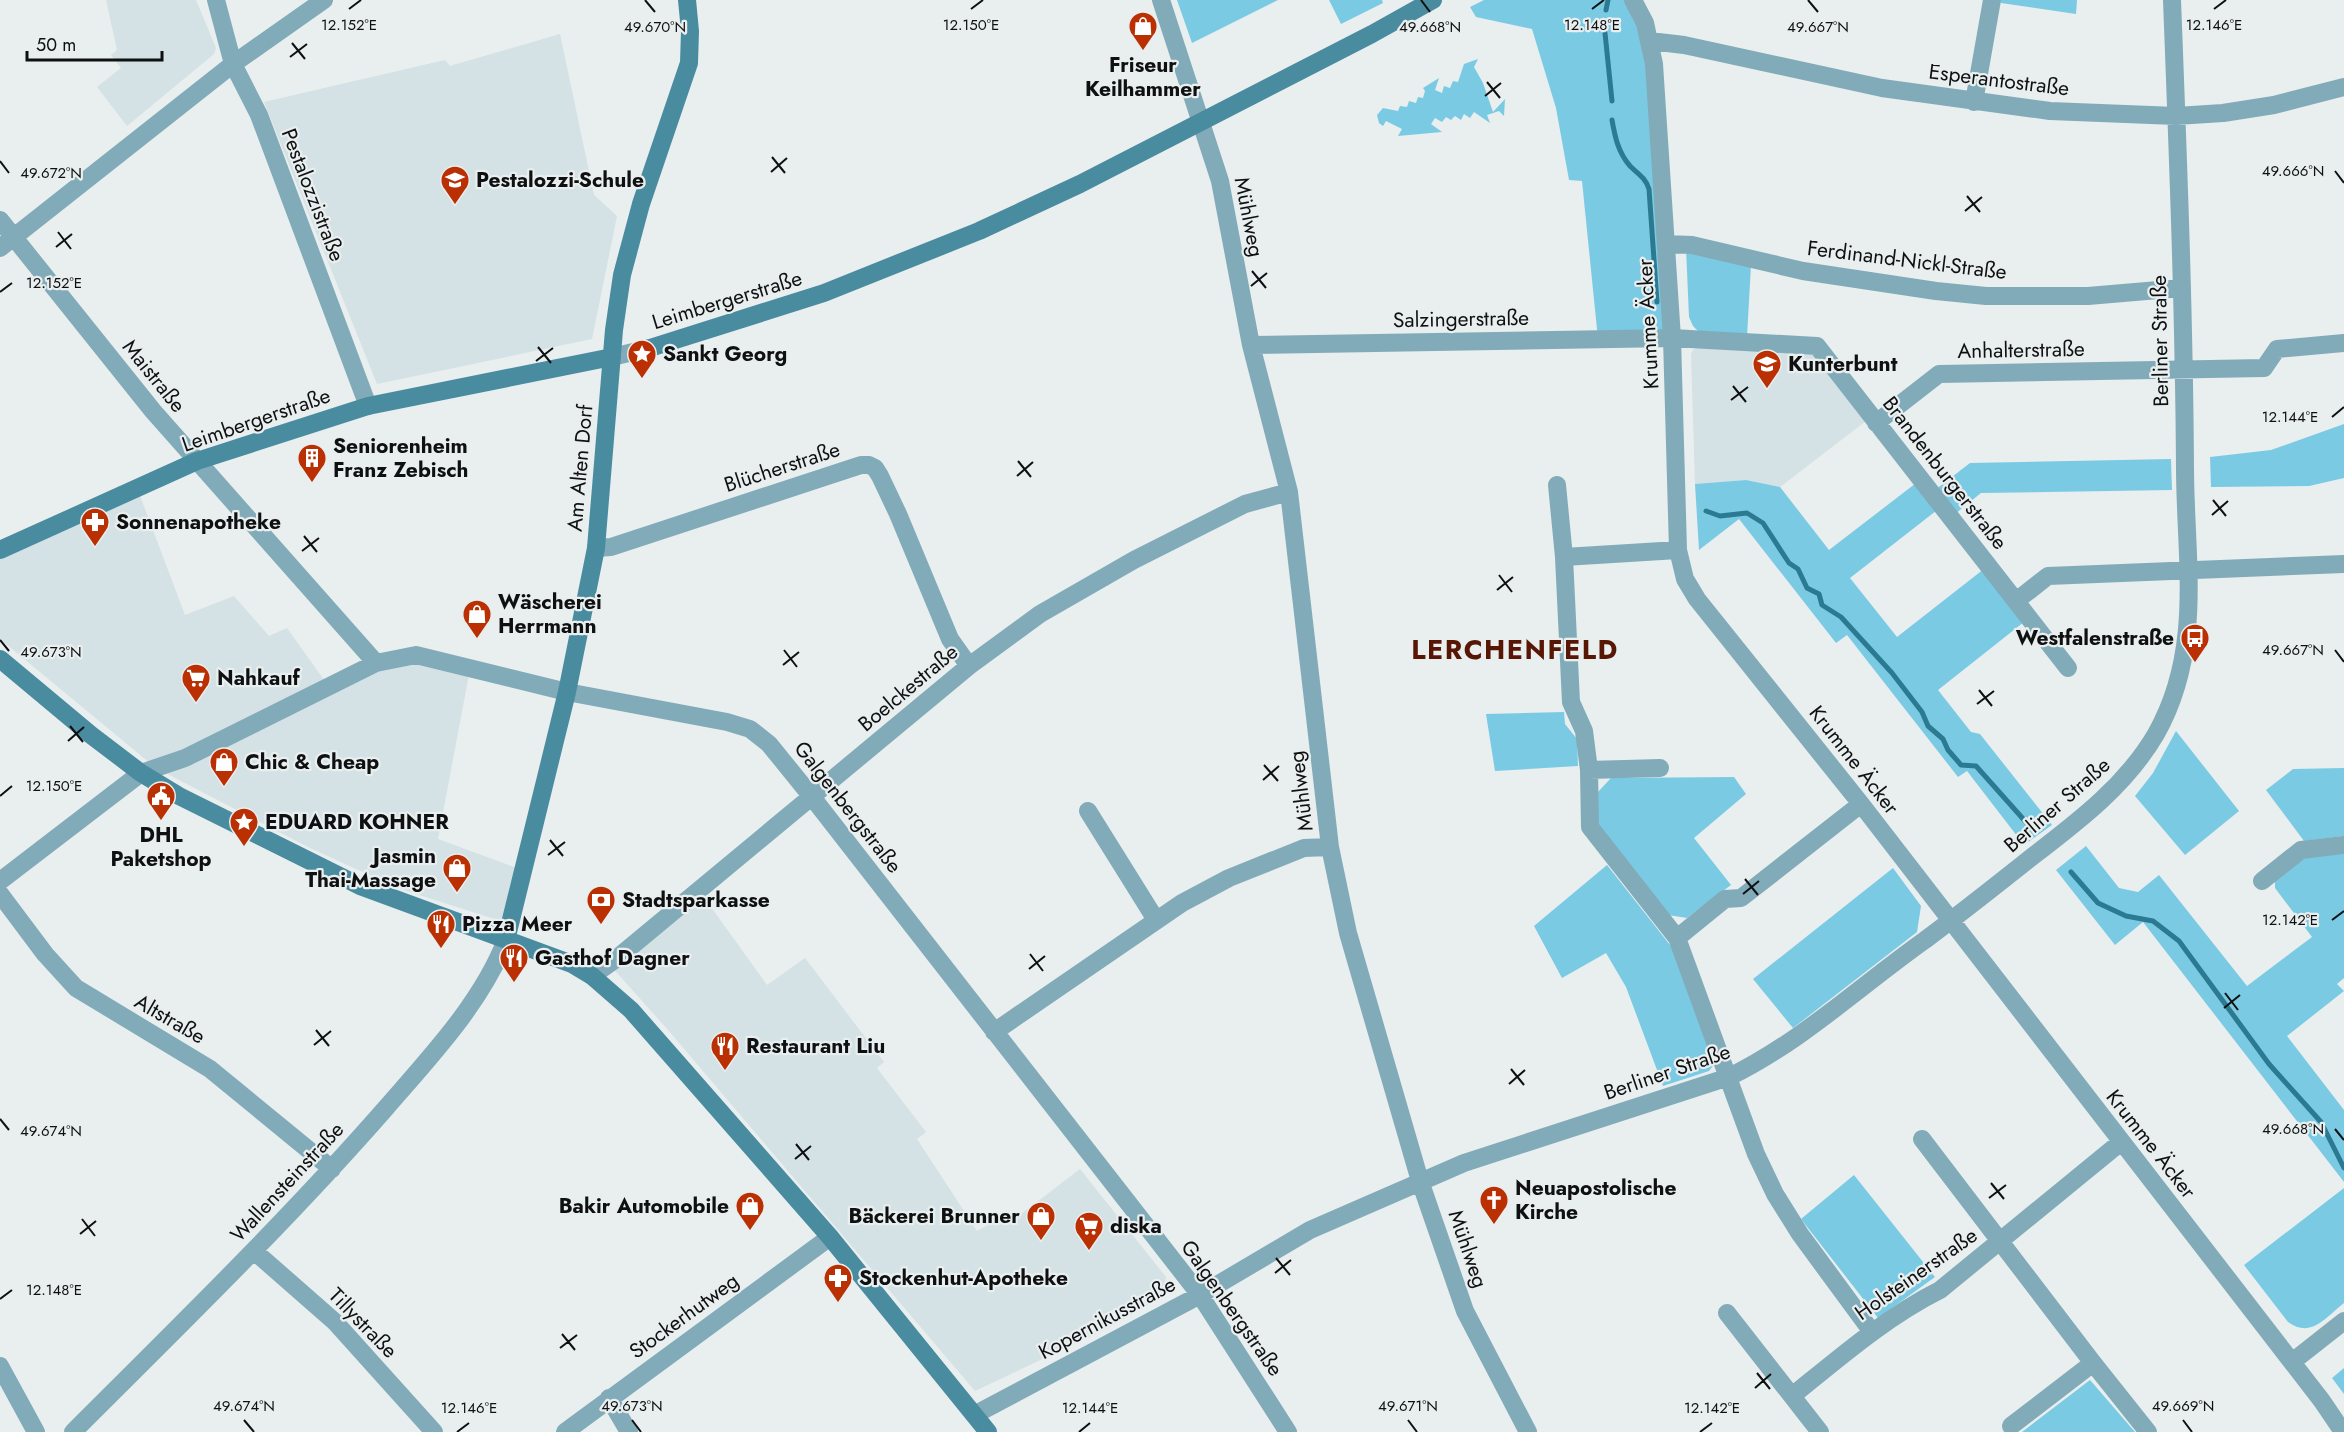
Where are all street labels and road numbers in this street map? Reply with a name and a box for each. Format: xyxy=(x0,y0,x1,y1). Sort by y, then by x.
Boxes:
street label: Esperantostraße xyxy=(1927,57,2071,104)
street label: Pestalozzistraße xyxy=(274,124,352,266)
street label: Mühlweg xyxy=(1227,175,1271,259)
street label: Ferdinand-Nickl-Straße xyxy=(1806,233,2009,287)
street label: Krumme Äcker xyxy=(1630,257,1666,390)
street label: Leimbergerstraße xyxy=(648,263,806,337)
street label: Berliner Straße xyxy=(2144,275,2176,407)
street label: Salzingerstraße xyxy=(1393,303,1529,335)
street label: Maistraße xyxy=(115,333,193,419)
street label: Anhalterstraße xyxy=(1957,334,2085,366)
street label: Leimbergerstraße xyxy=(178,380,334,459)
street label: Brandenburgerstraße xyxy=(1876,390,2015,556)
street label: Am Alten Dorf xyxy=(560,402,601,533)
street label: Blücherstraße xyxy=(720,434,844,500)
street label: Boelckestraße xyxy=(852,637,965,739)
street label: Krumme Äcker xyxy=(1802,699,1907,821)
street label: Galgenbergstraße xyxy=(787,735,909,879)
street label: Mühlweg xyxy=(1281,749,1321,833)
street label: Berliner Straße xyxy=(1997,750,2117,860)
street label: Altstraße xyxy=(129,987,211,1051)
street label: Berliner Straße xyxy=(1600,1036,1734,1108)
street label: Krumme Äcker xyxy=(2099,1083,2204,1205)
street label: Wallensteinstraße xyxy=(223,1115,351,1249)
street label: Mühlweg xyxy=(1441,1206,1495,1292)
street label: Holsteinerstraße xyxy=(1849,1220,1984,1327)
street label: Galgenbergstraße xyxy=(1174,1234,1290,1382)
street label: Stockerhutweg xyxy=(623,1266,745,1366)
street label: Kopernikusstraße xyxy=(1033,1269,1181,1367)
street label: Tillystraße xyxy=(322,1281,404,1365)

